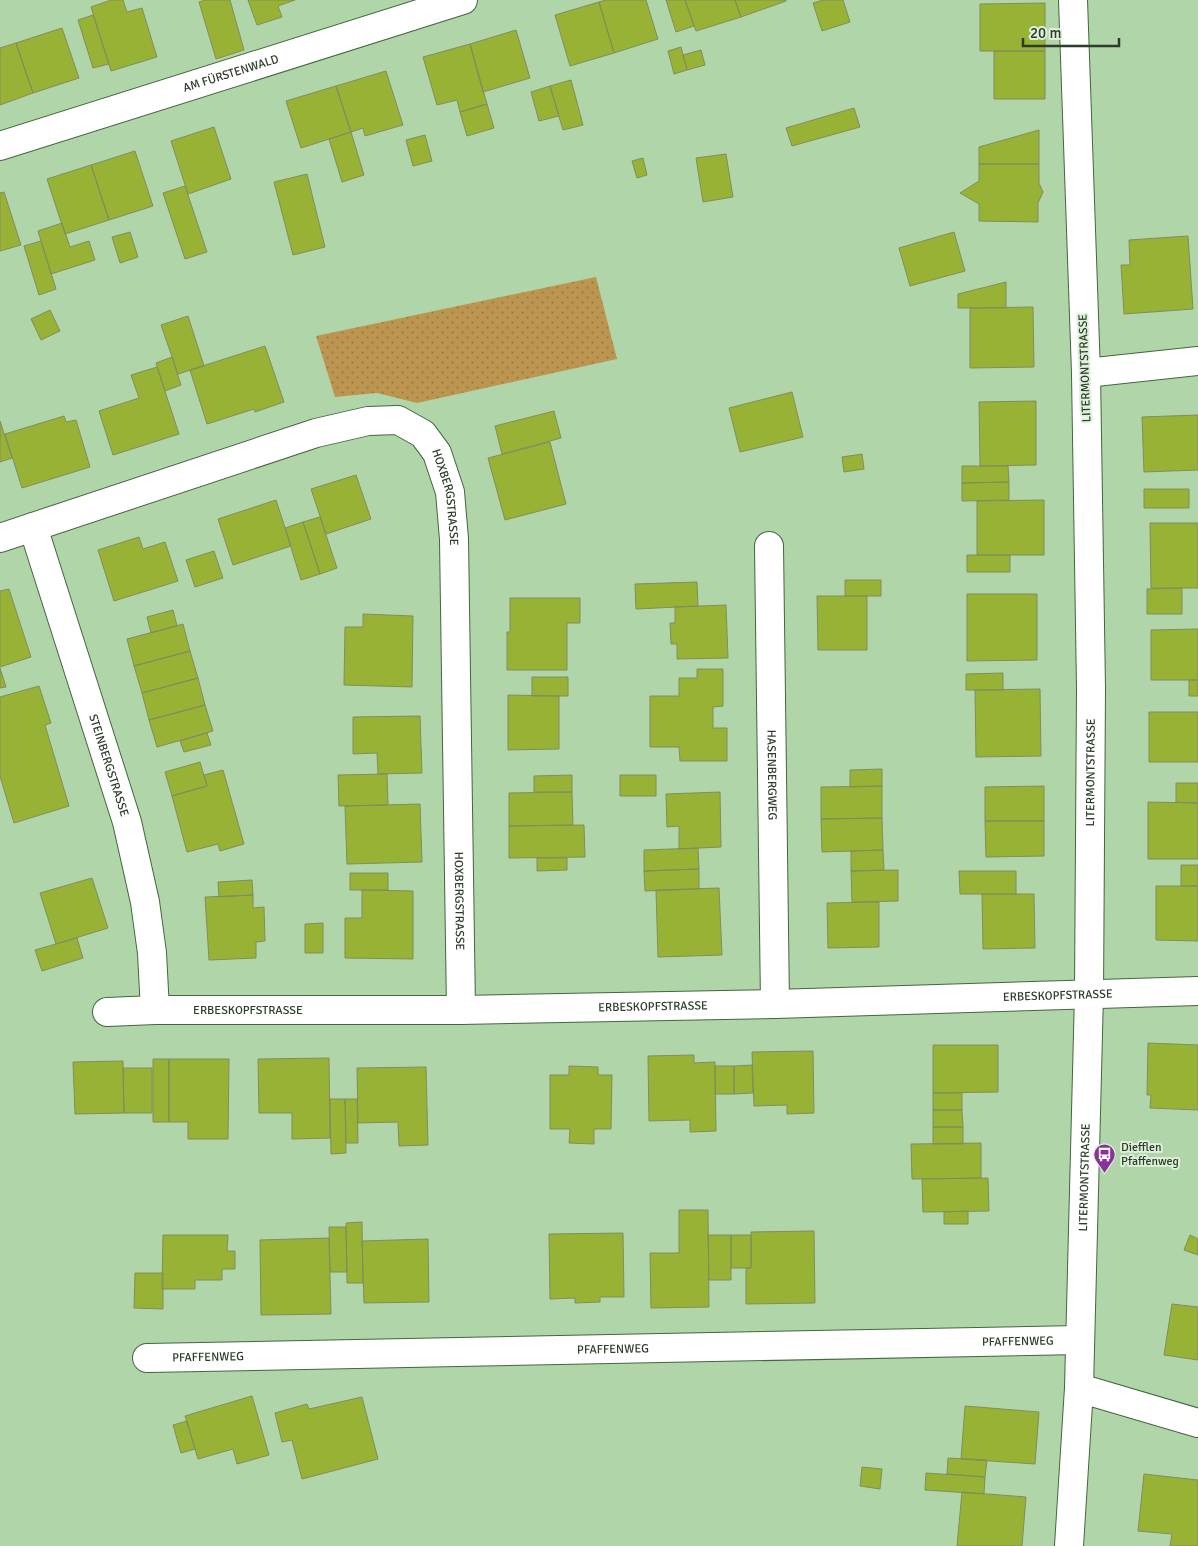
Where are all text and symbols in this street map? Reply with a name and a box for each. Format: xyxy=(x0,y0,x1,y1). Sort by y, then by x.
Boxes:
scale bar xyxy=(1023,15,1119,47)
text: 20 m xyxy=(1030,24,1061,42)
street label: AM FÜRSTENWALD xyxy=(181,51,281,95)
street label: LITERMONTSTRASSE xyxy=(1076,314,1094,422)
street label: HOXBERGSTRASSE xyxy=(429,447,462,546)
street label: STEINBERGSTRASSE xyxy=(86,712,132,818)
street label: LITERMONTSTRASSE xyxy=(1083,718,1098,827)
street label: HASENBERGWEG xyxy=(764,730,780,820)
street label: HOXBERGSTRASSE xyxy=(451,852,468,951)
street label: ERBESKOPFSTRASSE xyxy=(1003,986,1113,1004)
street label: ERBESKOPFSTRASSE xyxy=(598,998,708,1015)
street label: ERBESKOPFSTRASSE xyxy=(193,1003,303,1018)
street label: LITERMONTSTRASSE xyxy=(1075,1123,1093,1232)
place label: Diefflen Pfaffenweg xyxy=(1121,1140,1179,1169)
bus stop icon: Diefflen Pfaffenweg xyxy=(1093,1142,1117,1173)
street label: PFAFFENWEG xyxy=(982,1333,1054,1349)
street label: PFAFFENWEG xyxy=(577,1341,649,1357)
street label: PFAFFENWEG xyxy=(172,1349,244,1365)

